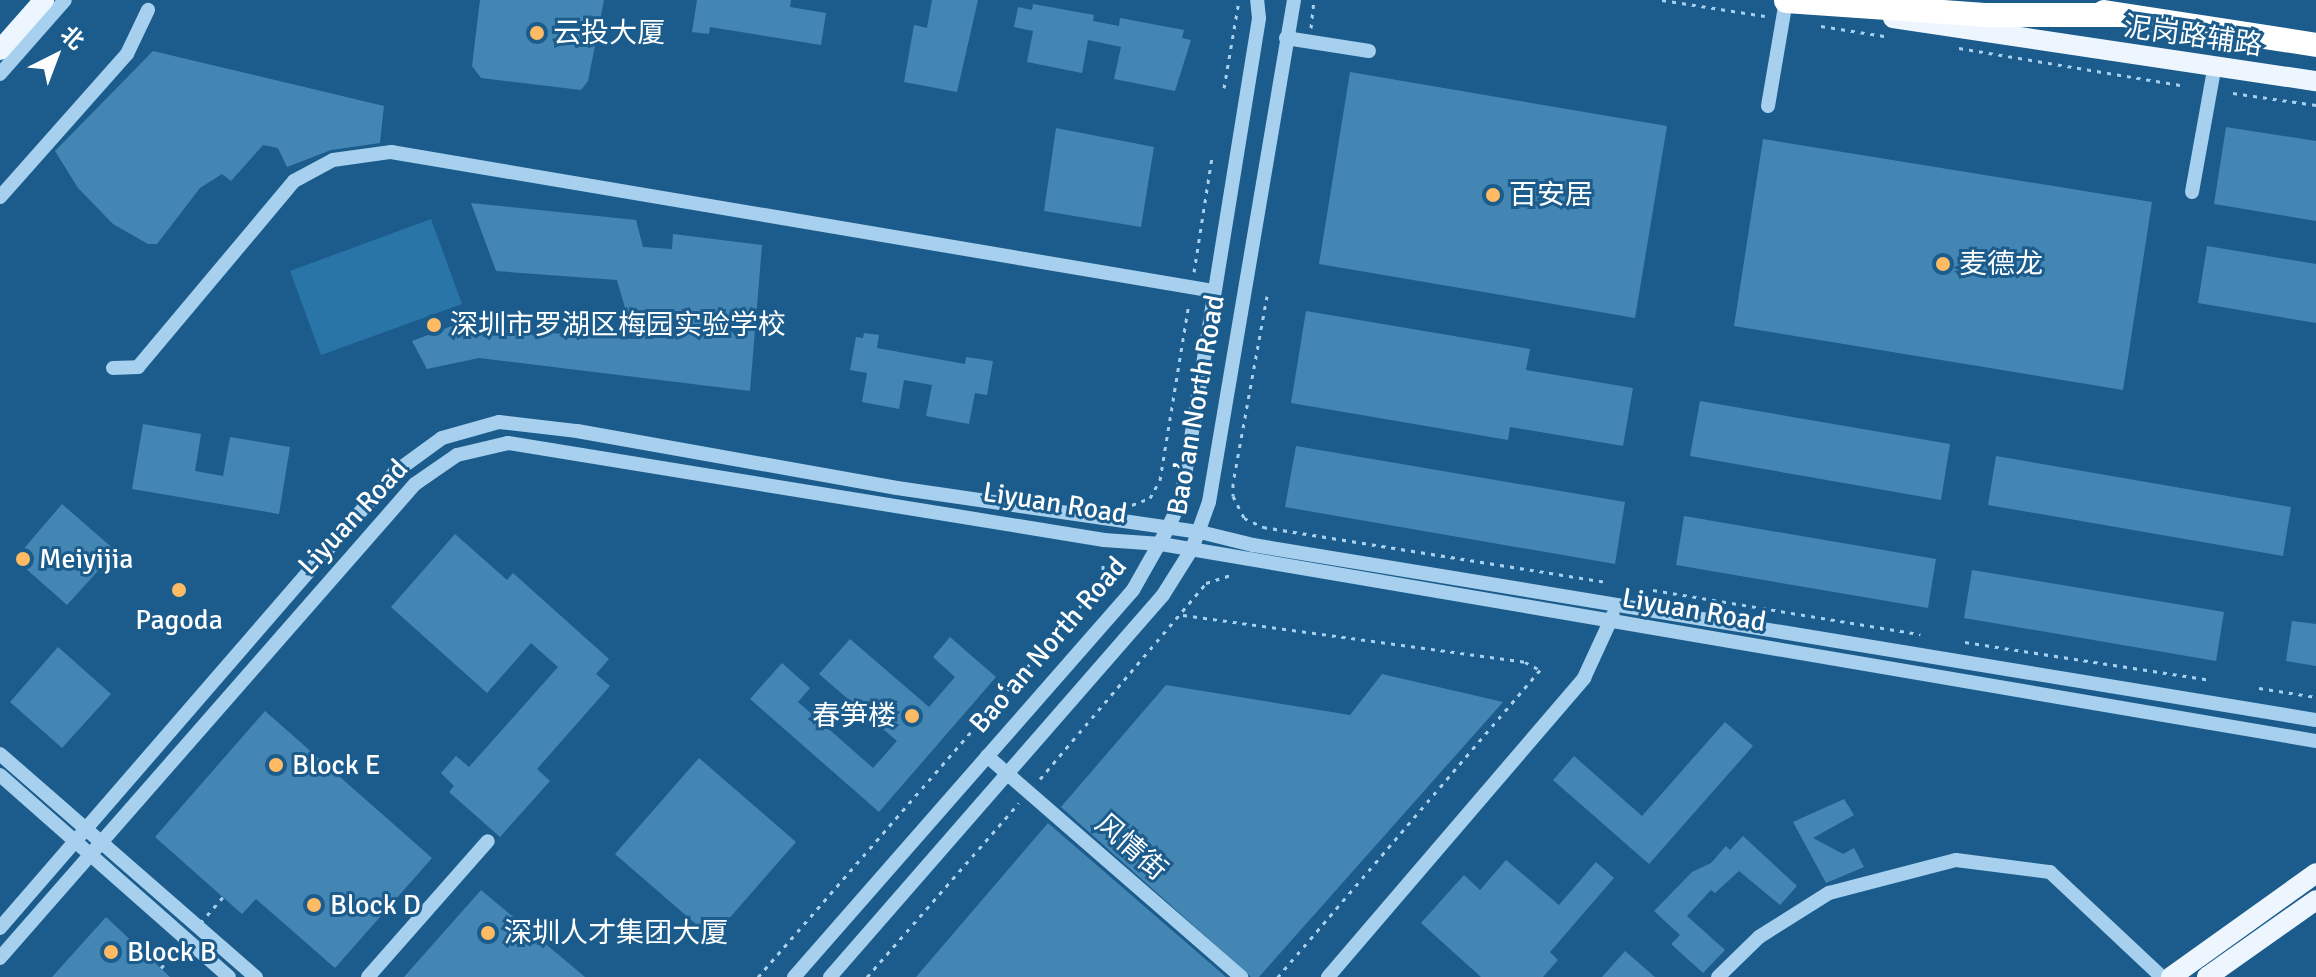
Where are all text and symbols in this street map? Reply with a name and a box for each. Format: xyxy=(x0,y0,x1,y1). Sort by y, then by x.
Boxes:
street label: 泥岗路辅路 xyxy=(2121,10,2265,62)
north arrow xyxy=(16,16,96,96)
place label: 云投大厦 xyxy=(553,16,665,50)
text: 北 xyxy=(55,20,90,55)
marker: 云投大厦 xyxy=(528,24,546,42)
place label: 百安居 xyxy=(1509,178,1593,212)
marker: 百安居 xyxy=(1484,186,1502,204)
place label: 麦德龙 xyxy=(1959,247,2043,281)
marker: 麦德龙 xyxy=(1934,255,1952,273)
street label: Bao’an North Road xyxy=(1160,292,1232,518)
place label: 深圳市罗湖区梅园实验学校 xyxy=(450,308,786,342)
marker: 深圳市罗湖区梅园实验学校 xyxy=(425,316,443,334)
street label: Liyuan Road xyxy=(291,452,415,582)
street label: Liyuan Road xyxy=(981,475,1129,531)
place label: Meiyijia xyxy=(39,542,133,576)
marker: Meiyijia xyxy=(14,550,32,568)
street label: Bao‘an North Road xyxy=(962,550,1134,740)
marker: Pagoda xyxy=(170,581,188,599)
street label: Liyuan Road xyxy=(1619,581,1769,639)
place label: Pagoda xyxy=(135,603,223,637)
place label: 春笋楼 xyxy=(812,699,896,733)
marker: 春笋楼 xyxy=(903,707,921,725)
place label: Block E xyxy=(292,748,381,782)
marker: Block E xyxy=(267,756,285,774)
street label: 风情街 xyxy=(1088,807,1174,887)
place label: Block D xyxy=(330,888,421,922)
marker: Block D xyxy=(305,896,323,914)
place label: 深圳人才集团大厦 xyxy=(504,916,728,950)
marker: 深圳人才集团大厦 xyxy=(479,924,497,942)
place label: Block B xyxy=(127,935,217,969)
marker: Block B xyxy=(102,943,120,961)

